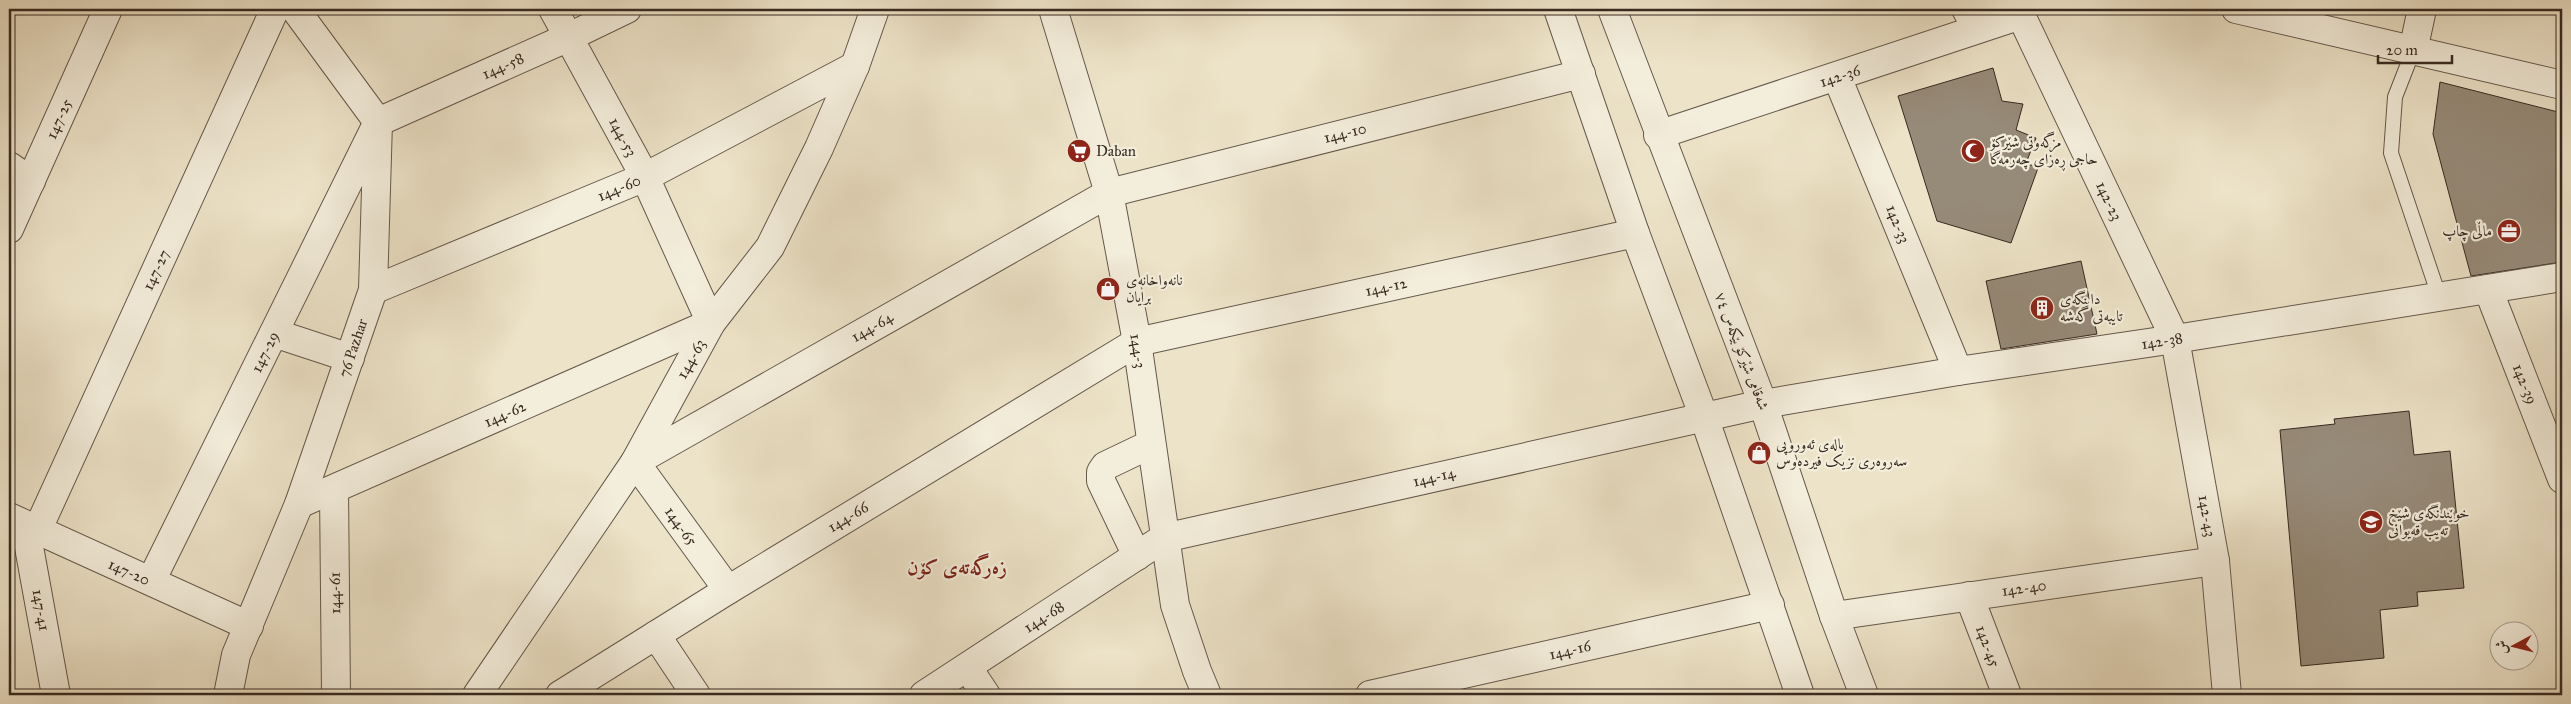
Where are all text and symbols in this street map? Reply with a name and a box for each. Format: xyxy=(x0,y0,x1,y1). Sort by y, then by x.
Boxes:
scale bar xyxy=(2378,32,2452,64)
text: 20 m xyxy=(2386,41,2418,59)
street label: 144-58 xyxy=(479,49,527,83)
street label: 142-36 xyxy=(1817,61,1864,91)
street label: 147-25 xyxy=(42,96,76,142)
street label: 144-53 xyxy=(605,114,641,160)
street label: 144-10 xyxy=(1322,119,1368,147)
place label: مزگەوتی شێرکۆ حاجی ڕەزای چەرمەگا xyxy=(1988,131,2098,171)
supermarket icon: Daban xyxy=(1066,138,1092,164)
mosque icon: مزگەوتی شێرکۆ حاجی ڕەزای چەرمەگا xyxy=(1960,138,1986,164)
place label: Daban xyxy=(1096,142,1136,160)
street label: 144-60 xyxy=(595,171,643,205)
street label: 142-23 xyxy=(2092,179,2126,223)
street label: 142-33 xyxy=(1882,202,1914,246)
office icon: ماڵی چاپ xyxy=(2496,218,2522,244)
place label: ماڵی چاپ xyxy=(2442,221,2492,242)
street label: 147-27 xyxy=(139,247,173,293)
place label: نانەواخانەی برایان xyxy=(1126,271,1183,306)
street label: 144-12 xyxy=(1364,274,1409,300)
shop icon: نانەواخانەی برایان xyxy=(1095,276,1121,302)
street label: شەقامی شێرکۆ بێکەس ٧٤ xyxy=(1711,289,1773,413)
place label: داینگەی تایبەتی گەشە xyxy=(2060,290,2123,326)
building icon: داینگەی تایبەتی گەشە xyxy=(2029,295,2055,321)
street label: 144-64 xyxy=(848,308,896,346)
street label: 76 Pazhar xyxy=(335,316,372,380)
street label: 147-29 xyxy=(247,329,283,375)
street label: 142-38 xyxy=(2140,329,2184,353)
street label: 144-3 xyxy=(1126,332,1150,370)
street label: 144-63 xyxy=(673,336,709,382)
street label: 142-39 xyxy=(2509,361,2541,407)
street label: 144-62 xyxy=(481,397,529,431)
place label: بالەی ئەوروپی سەروەری نزیک فیردەوس xyxy=(1776,435,1907,470)
shop icon: بالەی ئەوروپی سەروەری نزیک فیردەوس xyxy=(1746,440,1772,466)
street label: 144-14 xyxy=(1411,463,1458,491)
street label: 142-43 xyxy=(2194,494,2220,538)
street label: 144-66 xyxy=(824,497,873,536)
street label: 144-65 xyxy=(661,503,701,549)
place label: خوێندنگەی شێخ تەیب قەیوانی xyxy=(2388,504,2470,540)
school or university icon: خوێندنگەی شێخ تەیب قەیوانی xyxy=(2358,509,2384,535)
district label: زەرگەتەی کۆن xyxy=(907,553,1007,580)
street label: 147-20 xyxy=(105,555,153,589)
street label: 144-61 xyxy=(326,572,344,614)
street label: 142-40 xyxy=(2000,576,2048,600)
street label: 147-41 xyxy=(28,588,54,632)
street label: 144-68 xyxy=(1020,597,1068,637)
north arrow xyxy=(2488,622,2538,672)
street label: 142-45 xyxy=(1972,623,2004,669)
street label: 144-16 xyxy=(1547,636,1594,664)
text: ش xyxy=(2492,639,2511,655)

